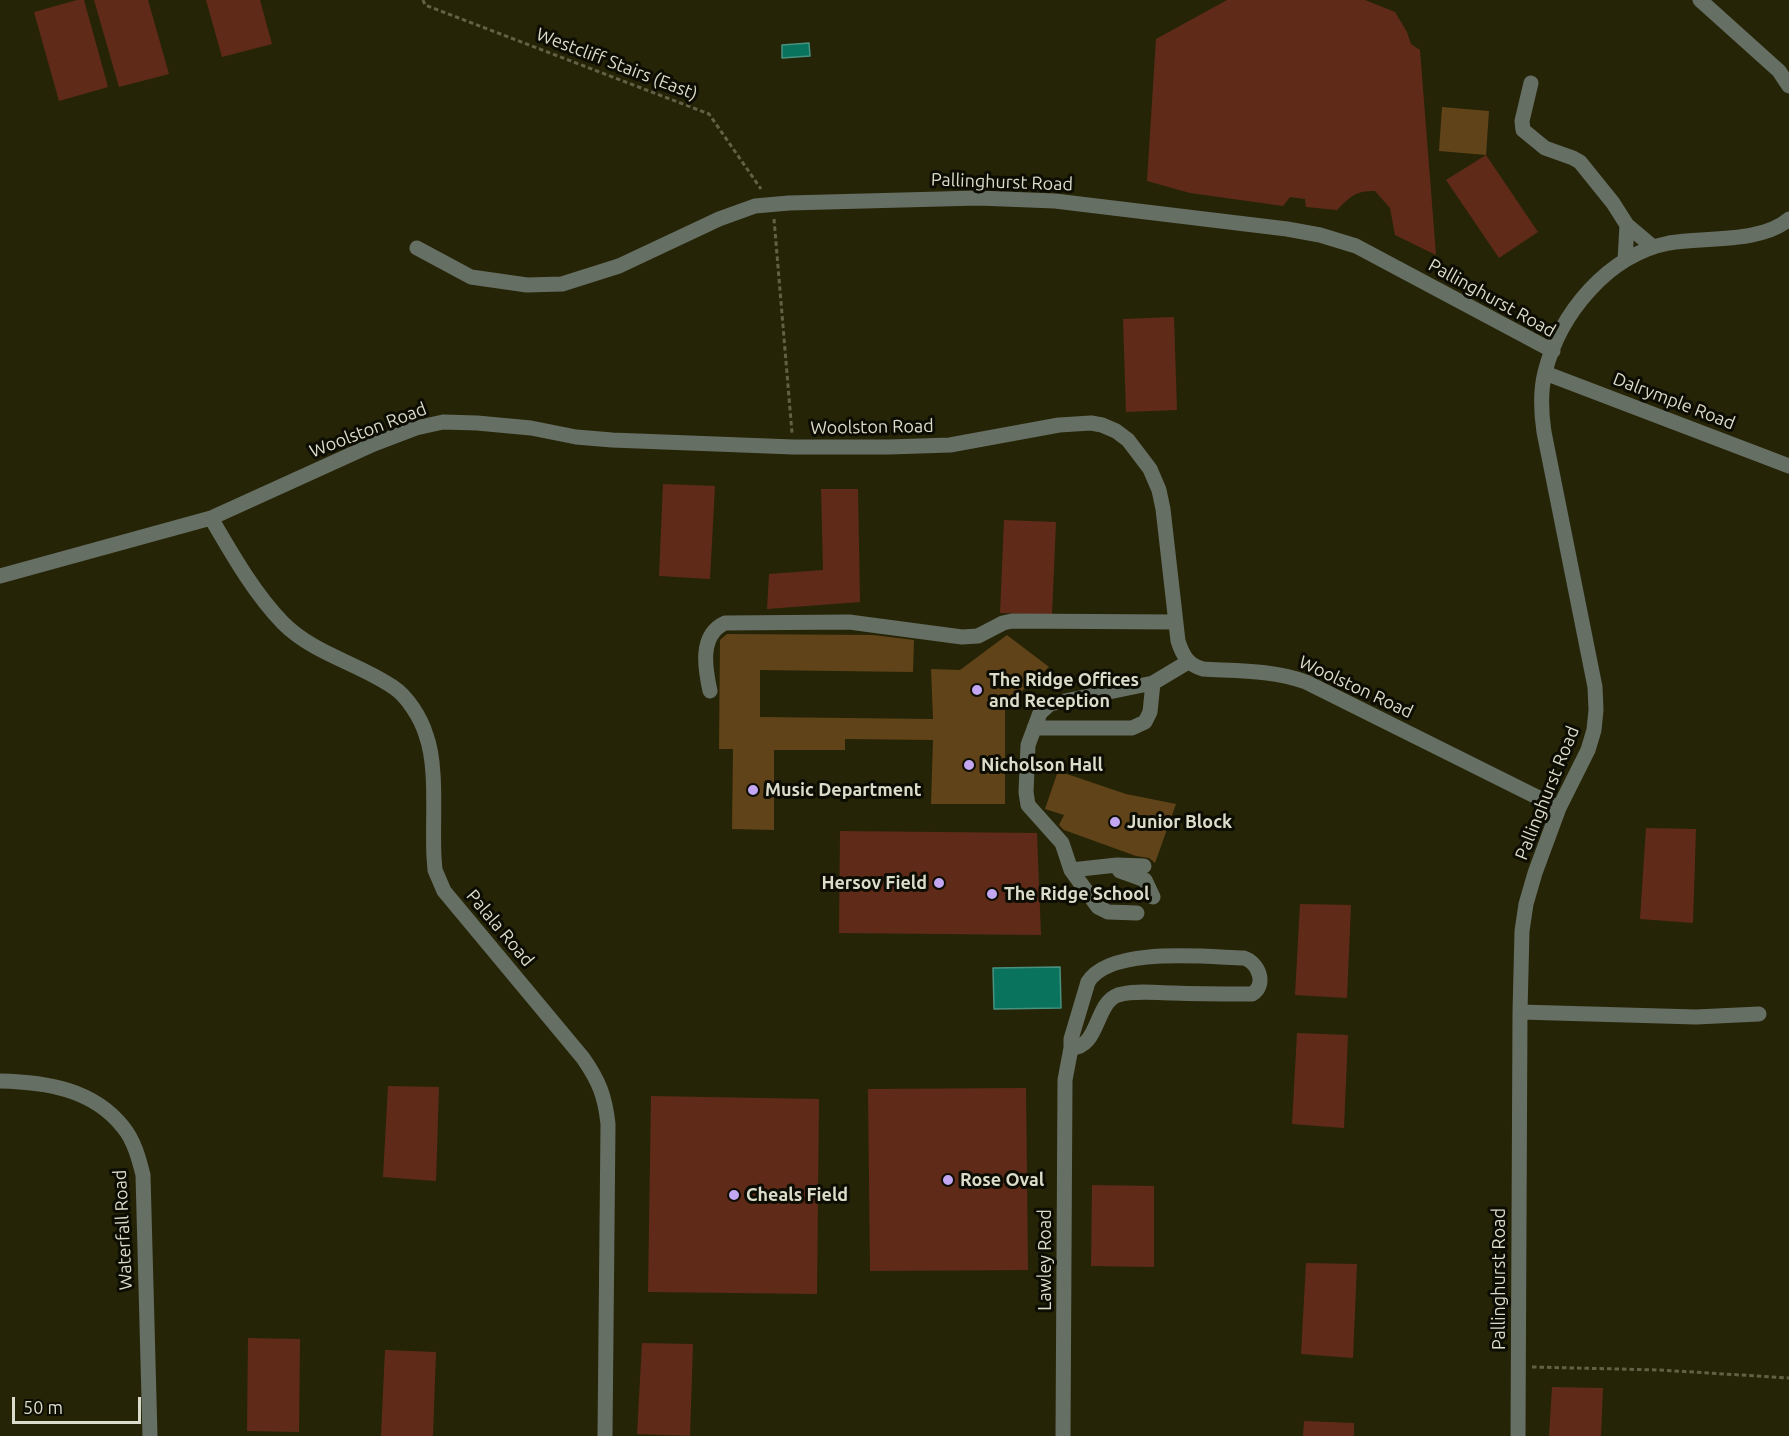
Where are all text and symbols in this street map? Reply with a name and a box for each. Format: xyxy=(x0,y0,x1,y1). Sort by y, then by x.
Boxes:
street label: Westcliff Stairs (East) xyxy=(533,23,701,105)
street label: Pallinghurst Road xyxy=(931,169,1073,195)
street label: Pallinghurst Road xyxy=(1425,254,1559,342)
street label: Dalrymple Road xyxy=(1610,368,1738,434)
street label: Woolston Road xyxy=(307,398,429,462)
street label: Woolston Road xyxy=(810,415,934,439)
street label: Woolston Road xyxy=(1296,651,1416,723)
place label: The Ridge Offices and Reception xyxy=(989,669,1139,712)
marker: The Ridge Offices and Reception xyxy=(970,683,984,697)
street label: Pallinghurst Road xyxy=(1510,723,1584,863)
place label: Nicholson Hall xyxy=(981,754,1103,776)
marker: Nicholson Hall xyxy=(962,758,976,772)
place label: Music Department xyxy=(765,779,922,801)
marker: Music Department xyxy=(746,783,760,797)
place label: Junior Block xyxy=(1127,811,1232,833)
marker: Junior Block xyxy=(1108,815,1122,829)
place label: Hersov Field xyxy=(821,872,927,894)
marker: Hersov Field xyxy=(932,876,946,890)
place label: The Ridge School xyxy=(1004,883,1150,905)
street label: Palala Road xyxy=(462,885,538,971)
marker: The Ridge School xyxy=(985,887,999,901)
street label: Waterfall Road xyxy=(109,1169,137,1291)
place label: Rose Oval xyxy=(960,1169,1044,1191)
marker: Rose Oval xyxy=(941,1173,955,1187)
place label: Cheals Field xyxy=(746,1184,848,1206)
marker: Cheals Field xyxy=(727,1188,741,1202)
street label: Pallinghurst Road xyxy=(1488,1208,1510,1350)
street label: Lawley Road xyxy=(1034,1209,1056,1311)
scale bar xyxy=(15,1385,144,1423)
text: 50 m xyxy=(23,1397,63,1417)

